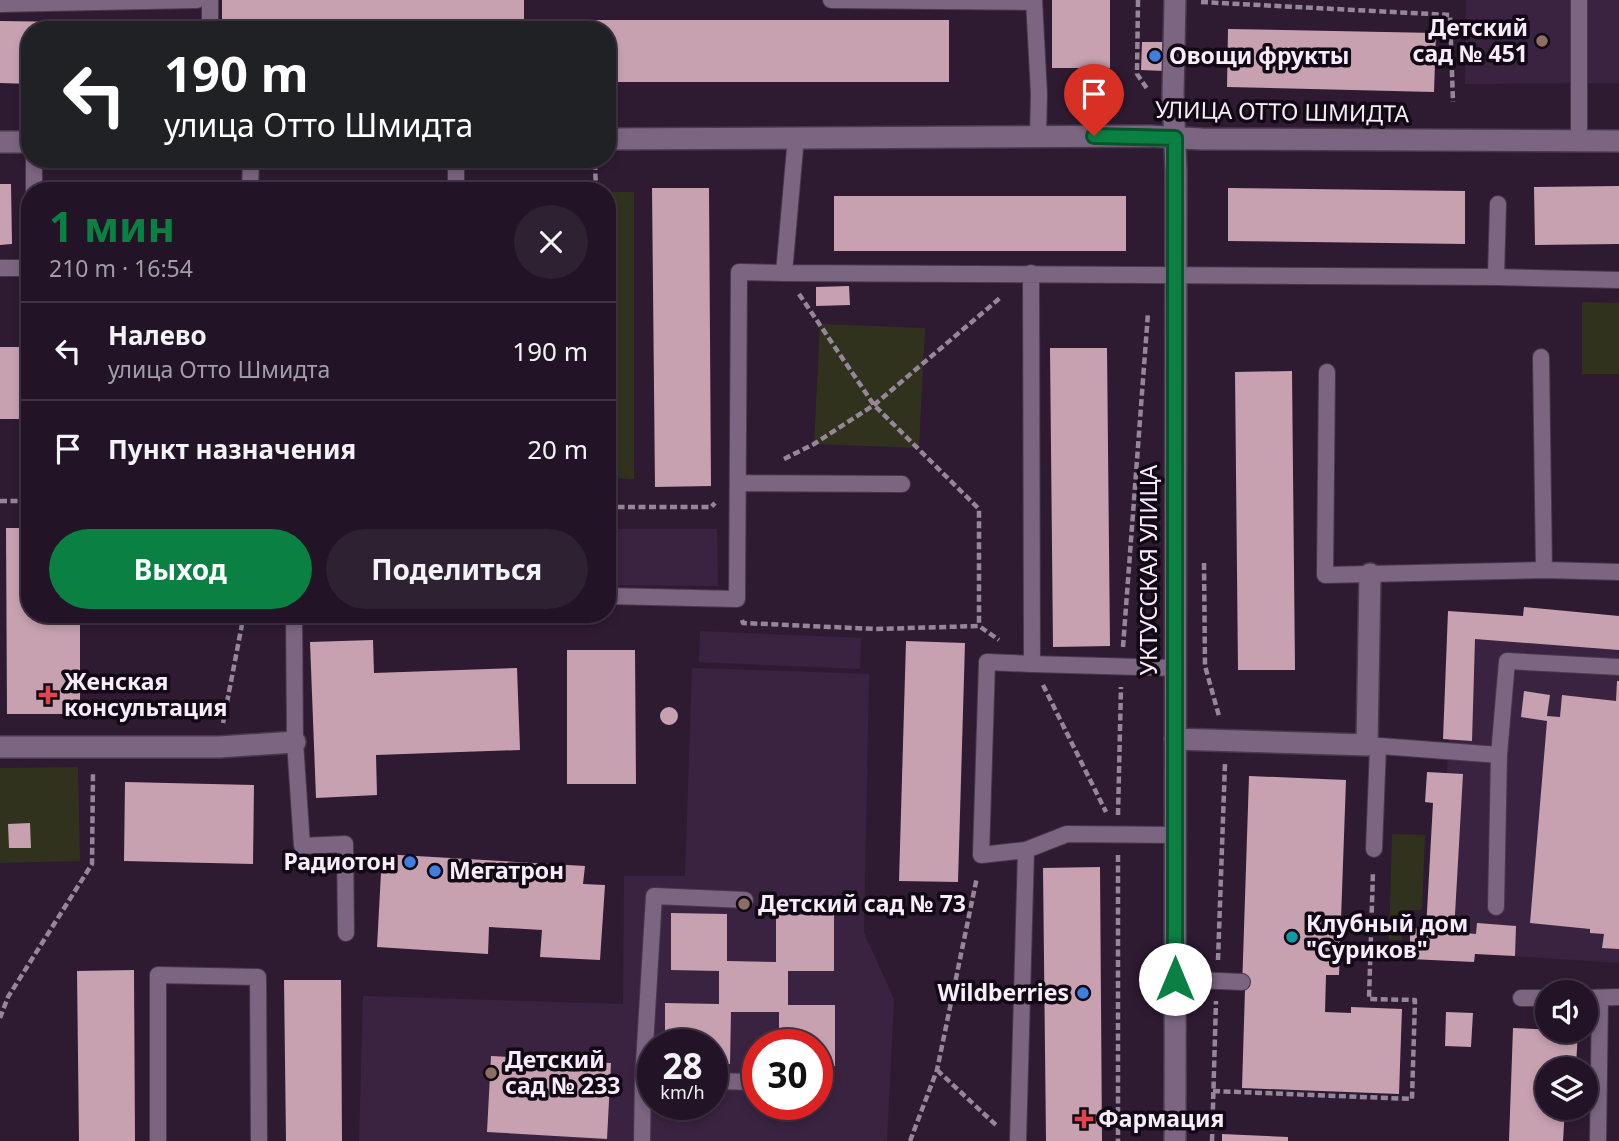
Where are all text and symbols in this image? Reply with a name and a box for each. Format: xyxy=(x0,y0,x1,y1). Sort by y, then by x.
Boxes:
place label: Детский сад № 451 xyxy=(1413,11,1528,69)
marker: Детский сад № 451 xyxy=(1534,33,1550,49)
place label: Овощи фрукты xyxy=(1169,39,1349,71)
text: 190 m xyxy=(164,40,309,106)
marker: Овощи фрукты xyxy=(1147,48,1163,64)
icon: left xyxy=(49,49,140,140)
pin xyxy=(1064,64,1124,136)
icon: arrive xyxy=(1075,75,1113,113)
street label: УЛИЦА ОТТО ШМИДТА xyxy=(1155,93,1410,129)
text: улица Отто Шмидта xyxy=(164,103,473,146)
text: 1 мин xyxy=(49,197,175,254)
button: close xyxy=(514,205,588,279)
text: 210 m · 16:54 xyxy=(49,252,193,284)
text: Налево xyxy=(108,317,207,353)
icon: left xyxy=(49,332,87,370)
text: 190 m xyxy=(512,333,588,369)
text: улица Отто Шмидта xyxy=(108,353,330,385)
icon: arrive xyxy=(49,430,87,468)
text: Пункт назначения xyxy=(108,431,356,467)
text: 20 m xyxy=(527,431,588,467)
street label: УКТУССКАЯ УЛИЦА xyxy=(1132,464,1164,675)
button: Выход xyxy=(49,529,312,609)
button: Поделиться xyxy=(326,529,588,609)
place label: Женская консультация xyxy=(64,665,227,723)
marker: Женская консультация xyxy=(38,685,58,705)
place label: Радиотон xyxy=(284,845,396,877)
marker: Радиотон xyxy=(402,854,418,870)
place label: Мегатрон xyxy=(449,854,564,886)
marker: Мегатрон xyxy=(427,863,443,879)
place label: Детский сад № 73 xyxy=(758,887,966,919)
marker: Детский сад № 73 xyxy=(736,896,752,912)
place label: Клубный дом "Суриков" xyxy=(1306,907,1468,965)
marker: Клубный дом "Суриков" xyxy=(1284,929,1300,945)
position arrow xyxy=(1138,942,1212,1016)
place label: Wildberries xyxy=(938,976,1069,1008)
map controls xyxy=(1535,980,1598,1120)
button: sound xyxy=(1535,980,1598,1043)
marker: Wildberries xyxy=(1075,985,1091,1001)
speed limit sign: 30 xyxy=(742,1029,833,1120)
text: 28 xyxy=(662,1042,703,1089)
place label: Детский сад № 233 xyxy=(505,1043,620,1101)
button: layers xyxy=(1535,1057,1598,1120)
marker: Детский сад № 233 xyxy=(483,1065,499,1081)
text: km/h xyxy=(660,1080,705,1104)
place label: Фармация xyxy=(1098,1102,1224,1134)
marker: Фармация xyxy=(1076,1111,1092,1127)

